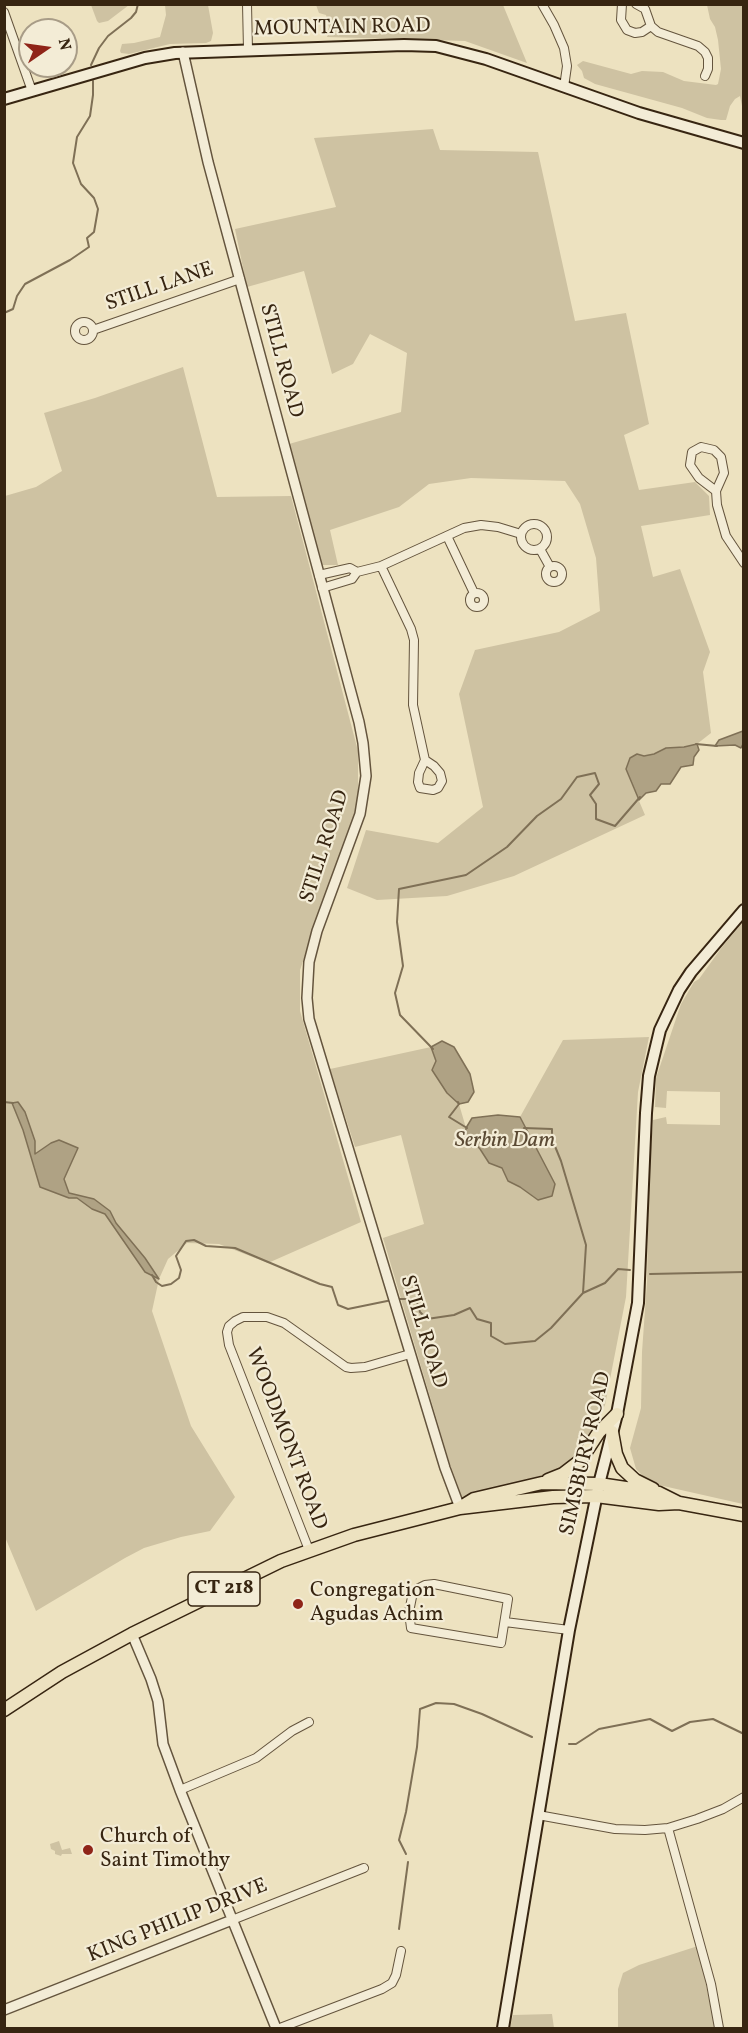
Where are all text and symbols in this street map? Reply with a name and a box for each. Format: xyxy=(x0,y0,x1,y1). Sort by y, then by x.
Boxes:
street label: MOUNTAIN ROAD xyxy=(253,15,431,43)
north arrow xyxy=(18,18,78,78)
text: N xyxy=(52,36,76,53)
street label: STILL LANE xyxy=(103,258,217,318)
street label: STILL ROAD xyxy=(253,301,307,421)
street label: STILL ROAD xyxy=(296,787,356,907)
water label: Serbin Dam xyxy=(455,1129,555,1155)
street label: STILL ROAD xyxy=(393,1272,451,1392)
street label: WOODMONT ROAD xyxy=(239,1344,331,1534)
street label: SIMSBURY ROAD xyxy=(556,1370,618,1538)
road number: CT 218 xyxy=(188,1572,260,1606)
place label: Congregation Agudas Achim xyxy=(310,1579,443,1629)
marker: Congregation Agudas Achim xyxy=(291,1597,305,1611)
place label: Church of Saint Timothy xyxy=(100,1825,230,1875)
marker: Church of Saint Timothy xyxy=(81,1843,95,1857)
street label: KING PHILIP DRIVE xyxy=(84,1874,272,1970)

